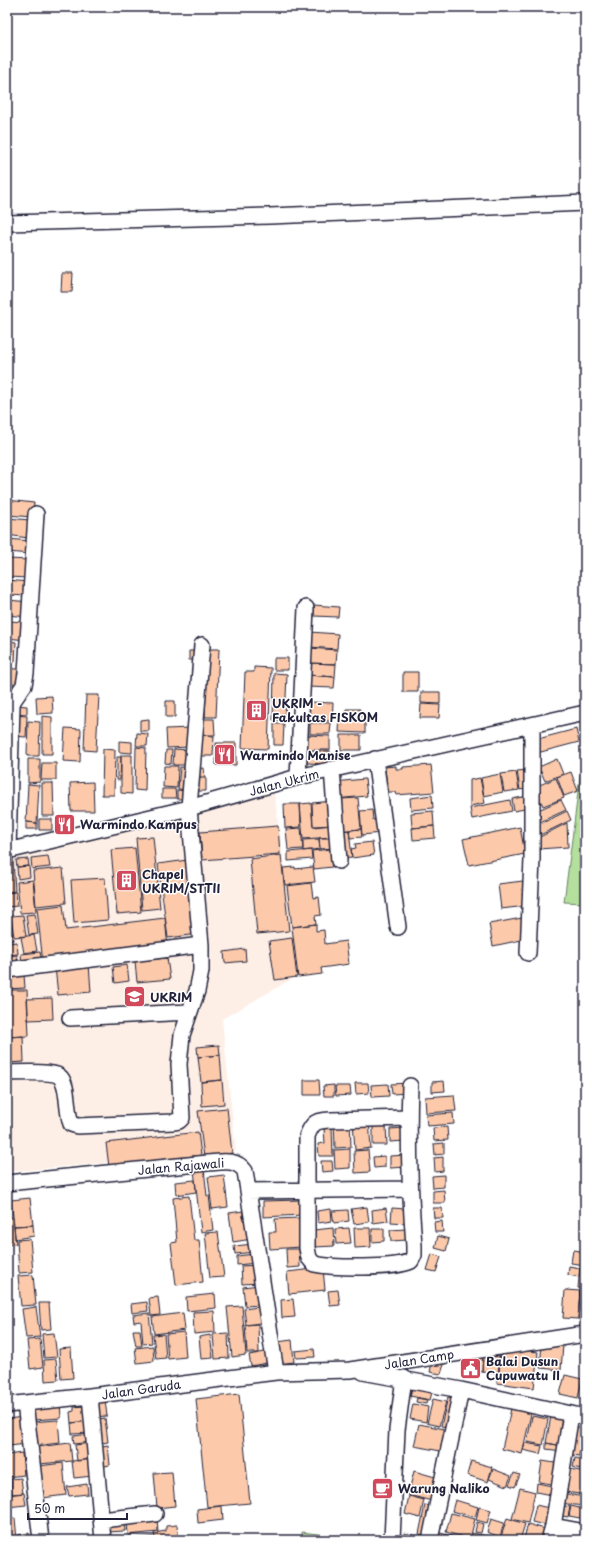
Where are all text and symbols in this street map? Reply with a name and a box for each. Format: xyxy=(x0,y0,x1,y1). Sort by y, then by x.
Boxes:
place label: UKRIM - Fakultas FISKOM xyxy=(272,694,378,726)
building icon: UKRIM - Fakultas FISKOM xyxy=(243,697,269,723)
restaurant icon: Warmindo Manise xyxy=(211,742,237,768)
place label: Warmindo Manise xyxy=(240,746,351,764)
street label: Jalan Ukrim xyxy=(247,764,321,800)
restaurant icon: Warmindo Kampus xyxy=(52,811,78,837)
place label: Warmindo Kampus xyxy=(80,815,197,833)
place label: Chapel UKRIM/STTII xyxy=(142,865,221,897)
building icon: Chapel UKRIM/STTII xyxy=(113,868,139,894)
school or university icon: UKRIM xyxy=(121,984,147,1010)
place label: UKRIM xyxy=(150,988,192,1006)
street label: Jalan Rajawali xyxy=(137,1153,225,1179)
street label: Jalan Camp xyxy=(383,1345,455,1373)
place label: Balai Dusun Cupuwatu II xyxy=(486,1352,560,1384)
public building icon: Balai Dusun Cupuwatu II xyxy=(458,1355,484,1381)
street label: Jalan Garuda xyxy=(100,1374,182,1403)
cafe icon: Warung Naliko xyxy=(370,1475,396,1501)
place label: Warung Naliko xyxy=(398,1479,490,1497)
scale bar xyxy=(28,1495,127,1521)
text: 50 m xyxy=(34,1499,65,1517)

